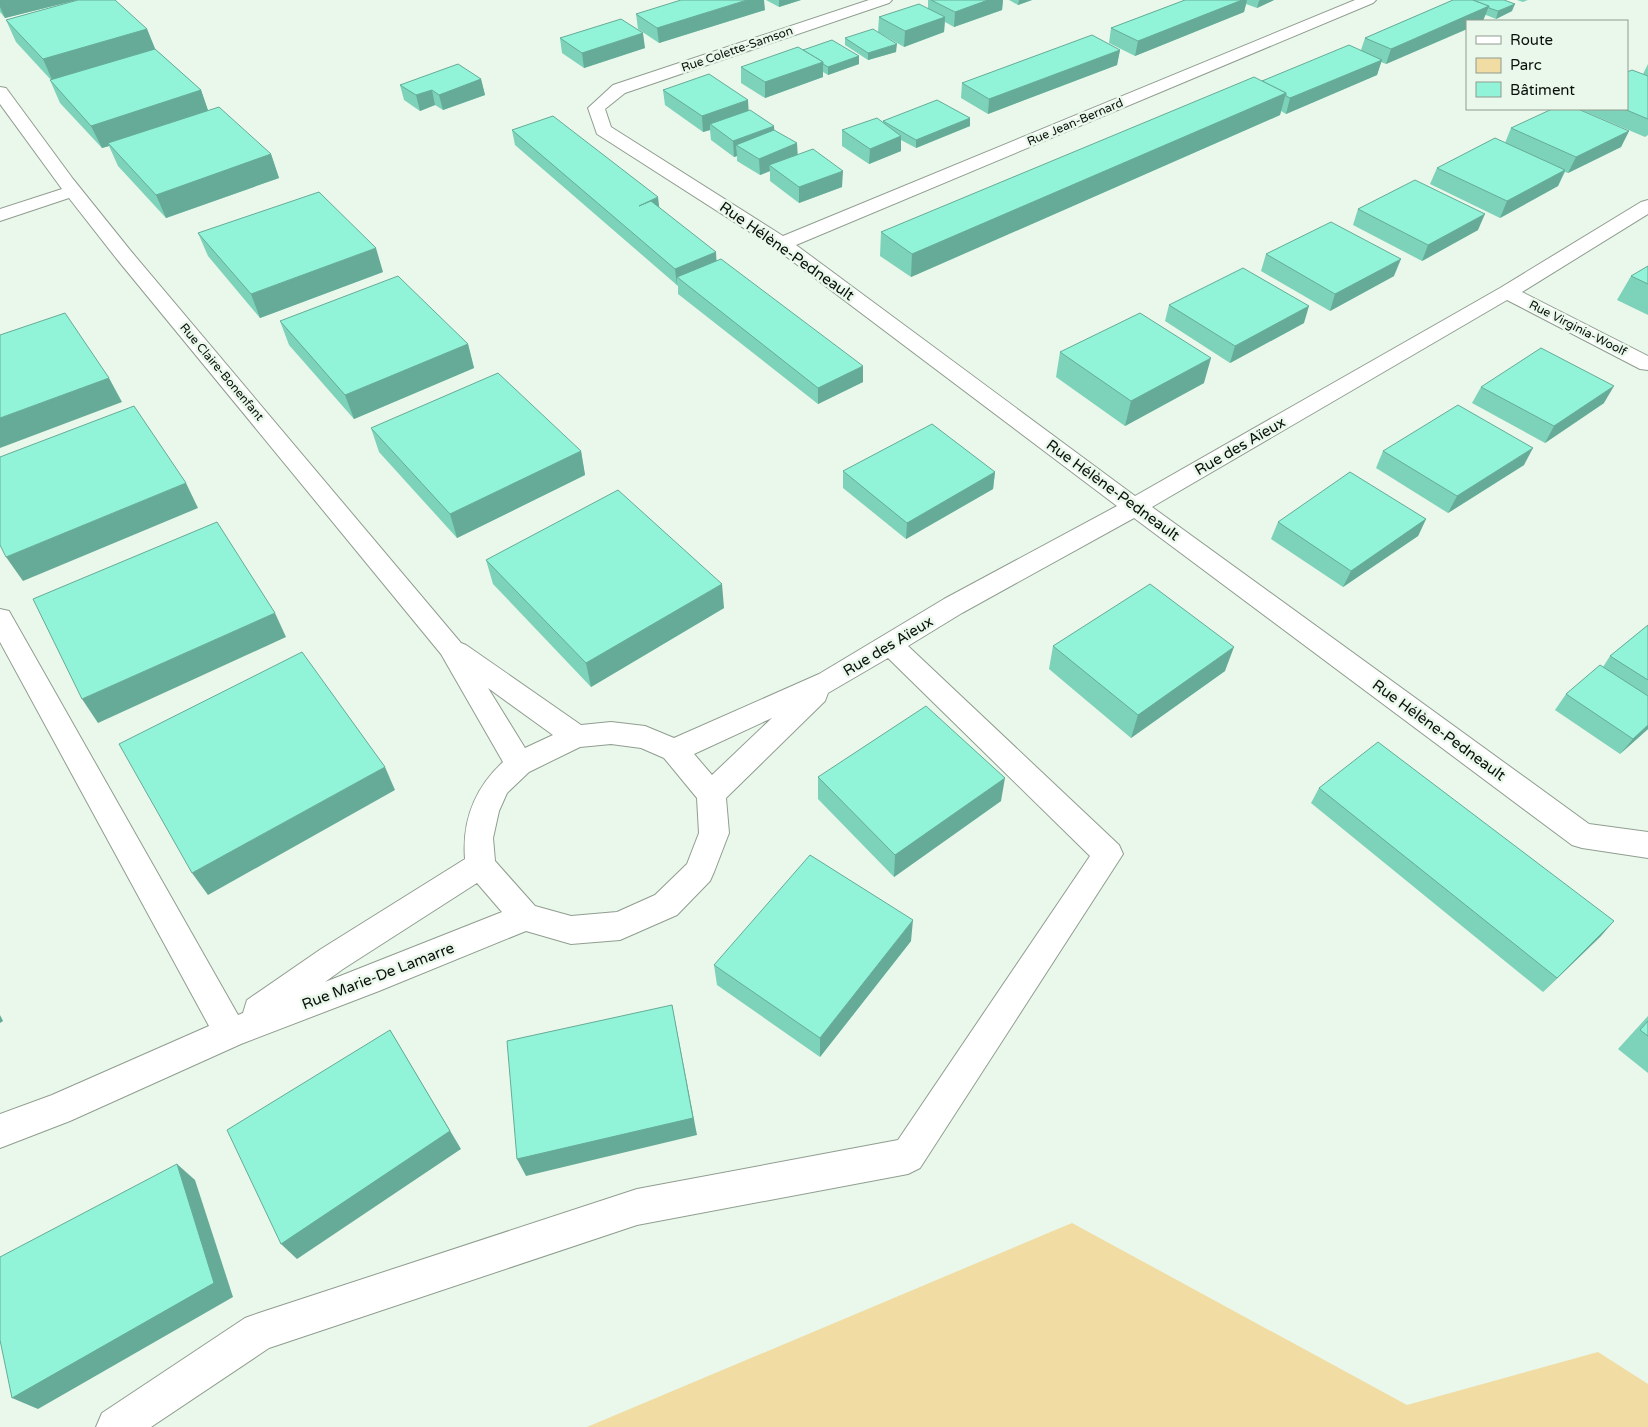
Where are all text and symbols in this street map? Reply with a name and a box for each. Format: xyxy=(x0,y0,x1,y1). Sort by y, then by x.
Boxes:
legend xyxy=(1466,20,1628,110)
street label: Rue Colette-Samson xyxy=(679,23,795,75)
text: Route xyxy=(1510,31,1553,49)
text: Parc xyxy=(1510,56,1542,74)
text: Bâtiment xyxy=(1510,81,1575,99)
street label: Rue Jean-Bernard xyxy=(1025,95,1125,149)
street label: Rue Hélène-Pedneault xyxy=(716,198,858,304)
street label: Rue Virginia-Woolf xyxy=(1527,297,1629,359)
street label: Rue Claire-Bonenfant xyxy=(177,321,267,424)
street label: Rue des Aïeux xyxy=(1191,413,1289,479)
street label: Rue Hélène-Pedneault xyxy=(1043,436,1183,545)
street label: Rue des Aïeux xyxy=(840,612,936,680)
street label: Rue Hélène-Pedneault xyxy=(1369,676,1509,785)
street label: Rue Marie-De Lamarre xyxy=(299,939,457,1013)

